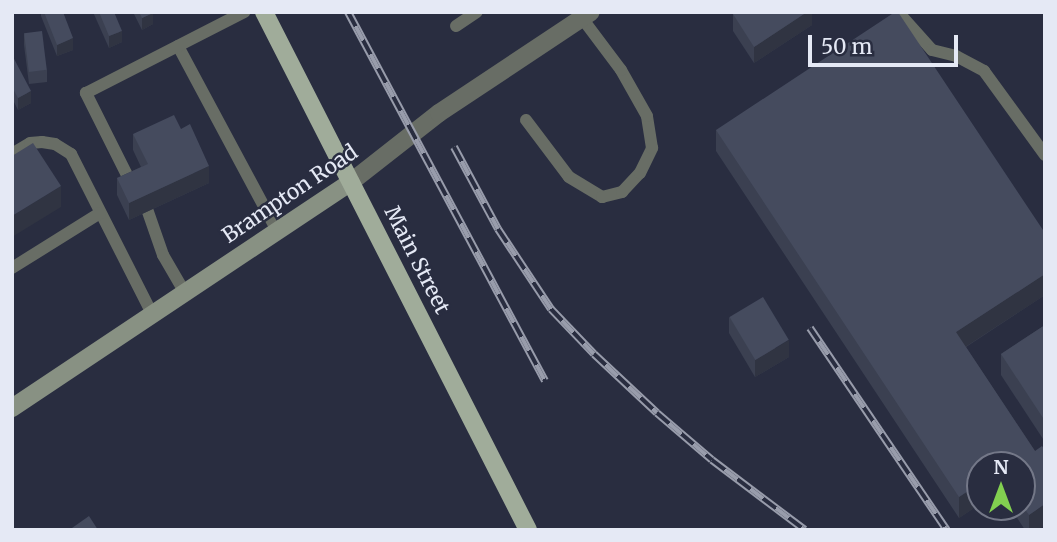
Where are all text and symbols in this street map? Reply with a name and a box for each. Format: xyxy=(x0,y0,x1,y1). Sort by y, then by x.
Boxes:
scale bar xyxy=(812,21,962,65)
text: 50 m xyxy=(821,33,872,60)
street label: Brampton Road xyxy=(218,139,362,249)
street label: Main Street xyxy=(379,202,455,318)
north arrow xyxy=(966,451,1036,521)
text: N xyxy=(993,455,1009,479)

